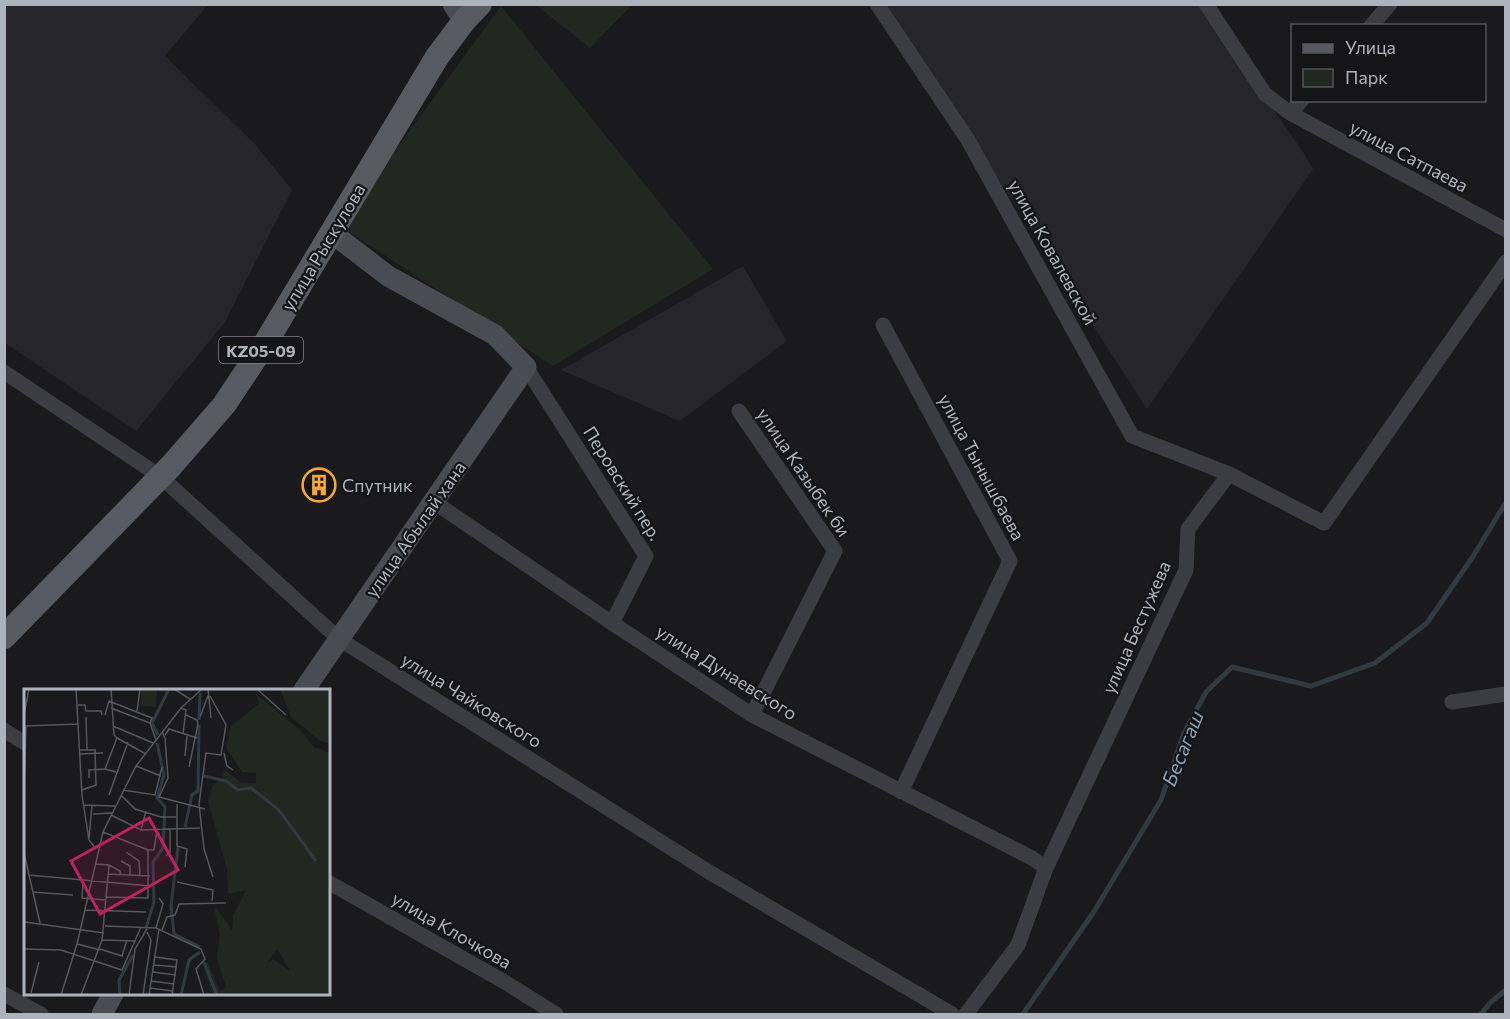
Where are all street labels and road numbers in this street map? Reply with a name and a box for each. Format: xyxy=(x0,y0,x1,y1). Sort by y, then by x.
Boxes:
street label: улица Сатпаева xyxy=(1346,116,1472,196)
street label: улица Ковалевской xyxy=(1004,176,1102,328)
street label: улица Рыскулова xyxy=(276,179,370,315)
road number: KZ05-09 xyxy=(219,337,303,363)
street label: улица Тынышбаева xyxy=(934,390,1030,544)
street label: улица Казыбек би xyxy=(753,403,855,541)
street label: Перовский пер. xyxy=(579,422,667,544)
street label: улица Абылай хана xyxy=(360,457,470,601)
street label: улица Бестужева xyxy=(1097,557,1175,697)
street label: улица Дунаевского xyxy=(652,620,802,724)
street label: улица Чайковского xyxy=(398,648,546,752)
street label: улица Клочкова xyxy=(388,887,516,973)

